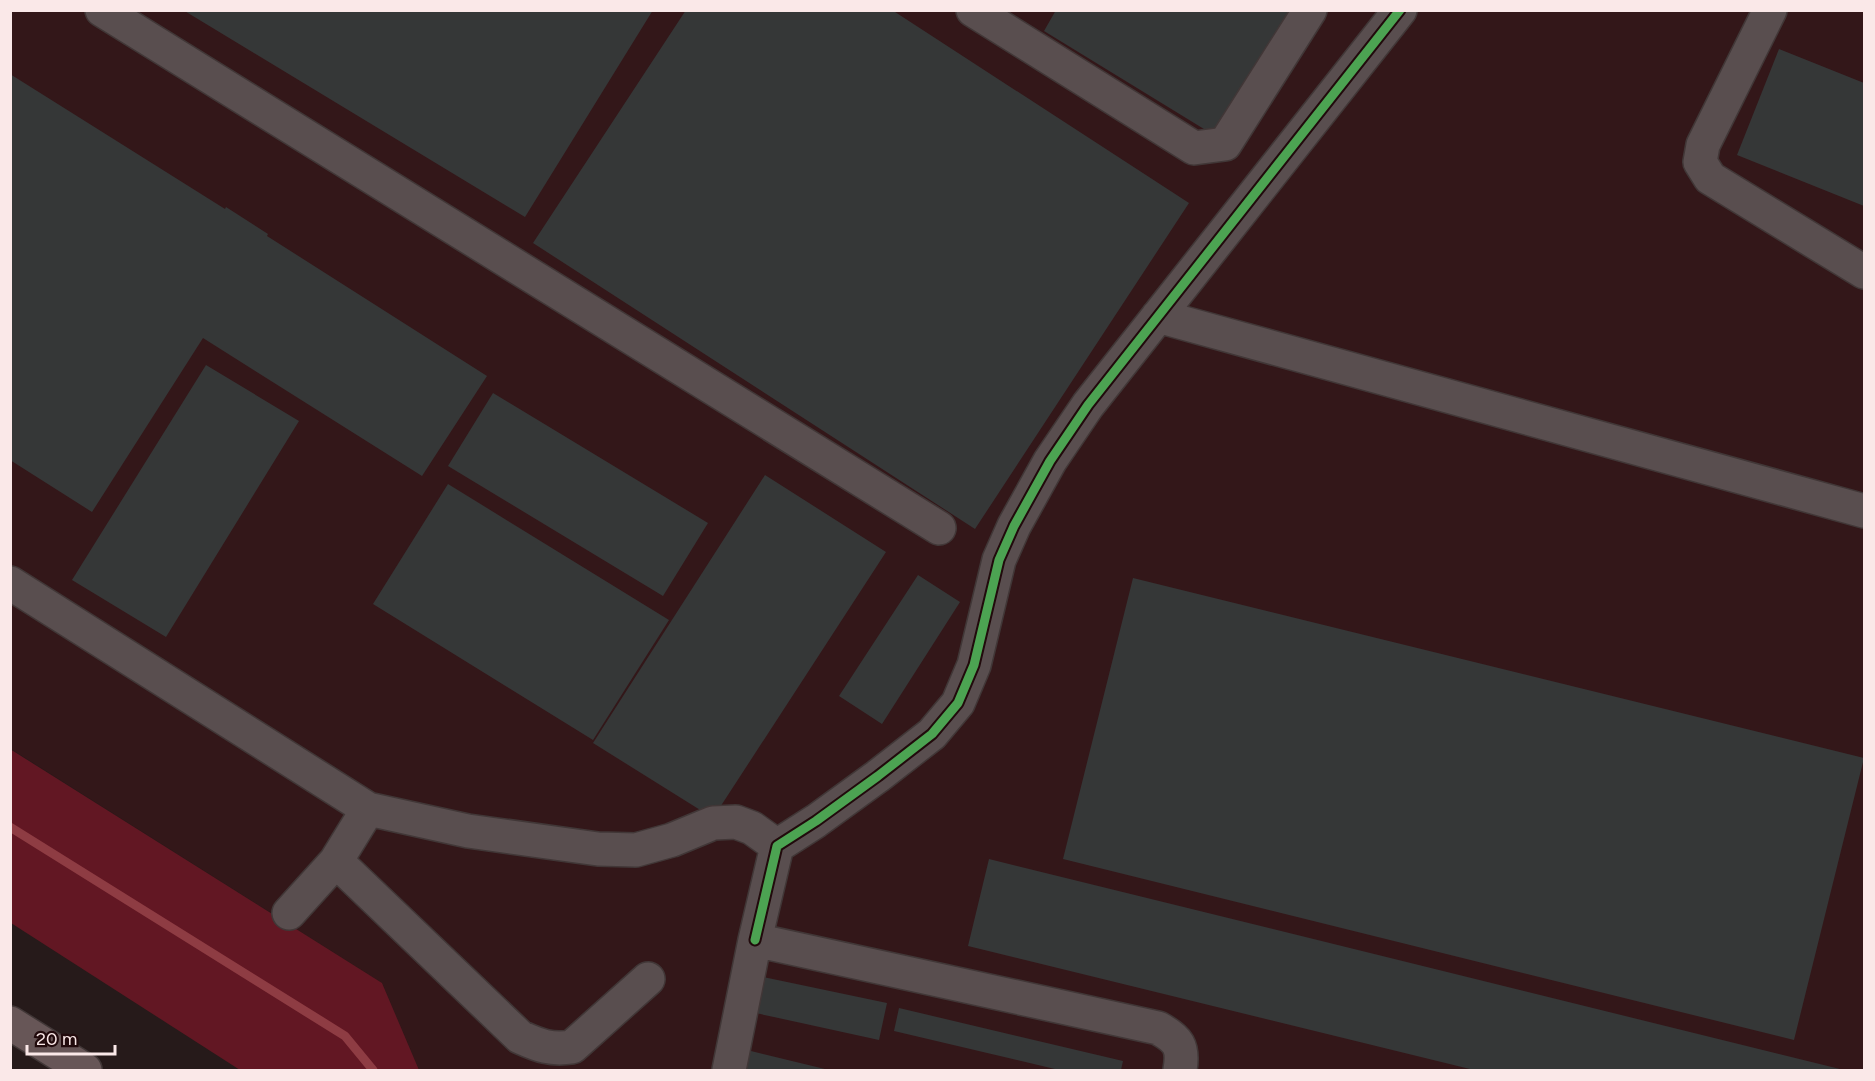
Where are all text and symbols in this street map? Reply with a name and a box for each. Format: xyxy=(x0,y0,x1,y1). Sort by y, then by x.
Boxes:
scale bar xyxy=(27,1018,116,1056)
text: 20 m xyxy=(36,1028,77,1050)

